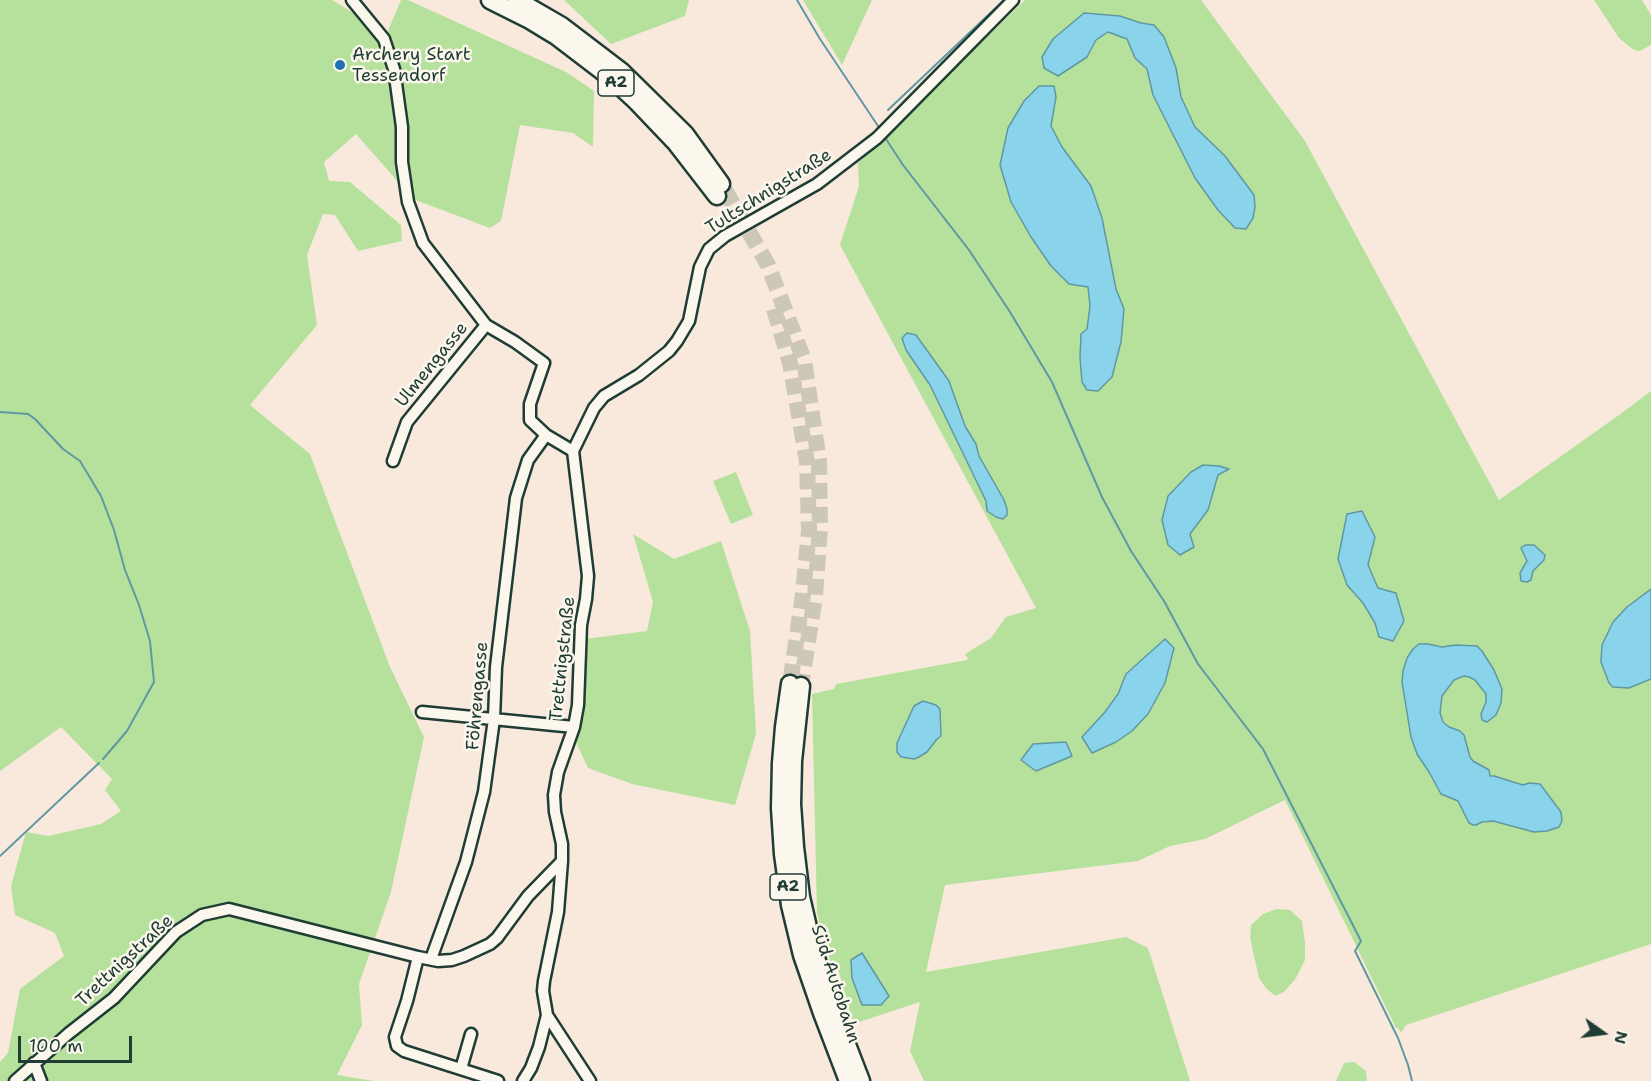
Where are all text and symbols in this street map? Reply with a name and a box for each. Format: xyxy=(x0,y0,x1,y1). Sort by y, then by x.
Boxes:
place label: Archery Start Tessendorf xyxy=(352,44,470,86)
marker: Archery Start Tessendorf xyxy=(333,58,347,72)
road number: A2 xyxy=(598,70,634,96)
street label: Tultschnigstraße xyxy=(702,145,836,239)
street label: Ulmengasse xyxy=(391,318,473,412)
street label: Trettnigstraße xyxy=(546,596,580,722)
street label: Föhrengasse xyxy=(462,641,494,751)
road number: A2 xyxy=(770,874,806,900)
street label: Trettnigstraße xyxy=(72,910,178,1012)
street label: Süd Autobahn xyxy=(806,922,864,1046)
north arrow xyxy=(1573,1003,1633,1063)
scale bar xyxy=(21,1024,135,1062)
text: N xyxy=(1609,1029,1633,1046)
text: 100 m xyxy=(29,1034,83,1058)

